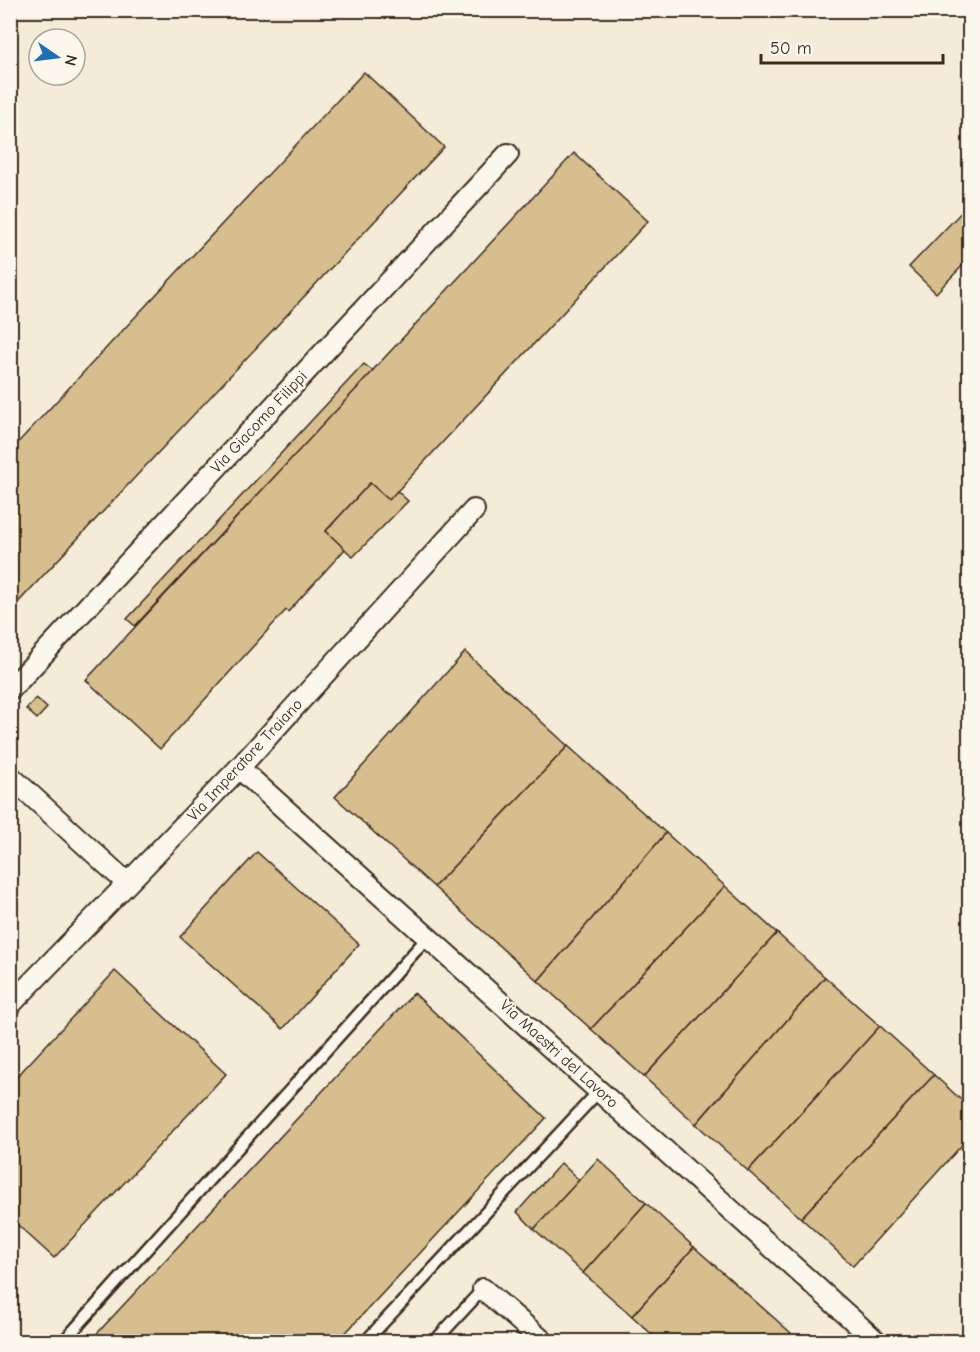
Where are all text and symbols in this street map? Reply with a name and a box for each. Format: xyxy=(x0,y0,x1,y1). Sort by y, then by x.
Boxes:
north arrow xyxy=(27,27,87,87)
scale bar xyxy=(761,27,942,65)
text: 50 m xyxy=(770,38,812,59)
text: N xyxy=(61,53,81,68)
street label: Via Giacomo Filippi xyxy=(207,367,311,477)
street label: Via Imperatore Traiano xyxy=(184,695,306,825)
street label: Via Maestri del Lavoro xyxy=(496,996,622,1112)

